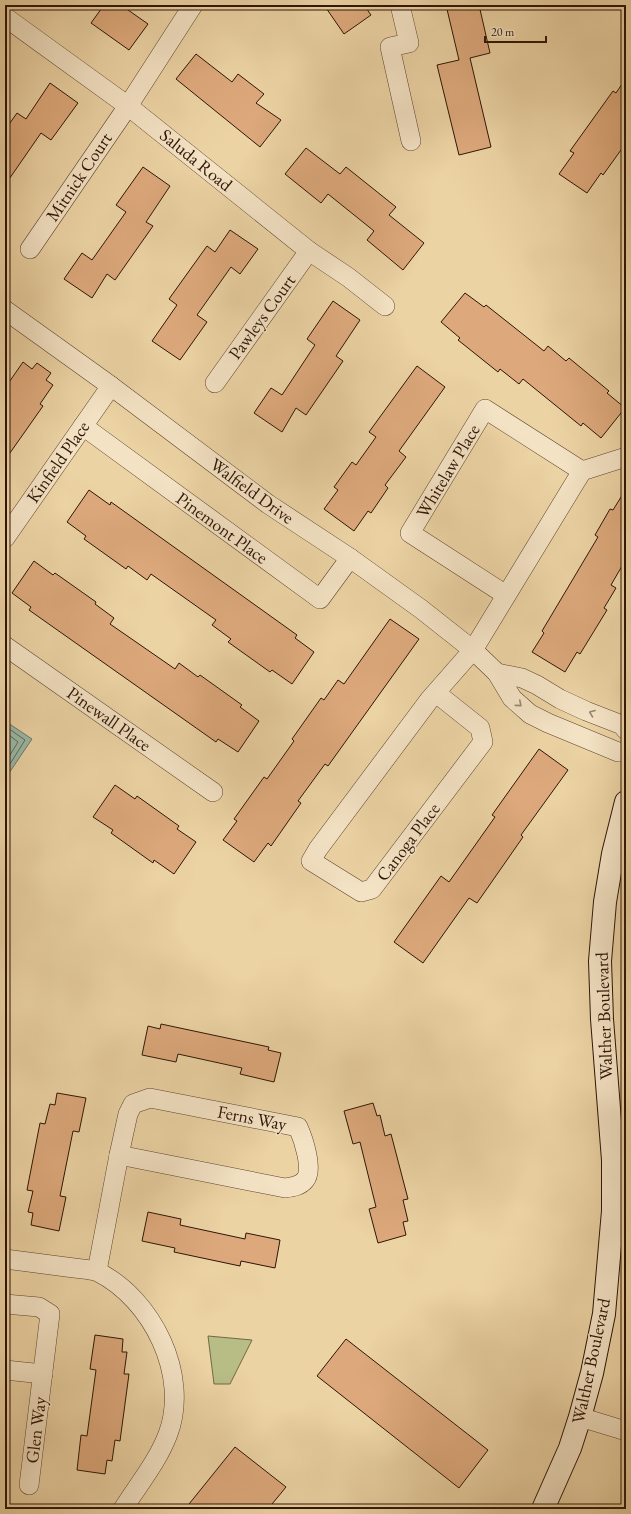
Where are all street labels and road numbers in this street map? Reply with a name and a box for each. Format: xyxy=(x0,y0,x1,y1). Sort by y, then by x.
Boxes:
street label: Saluda Road xyxy=(155,123,238,196)
street label: Mitnick Court xyxy=(40,128,117,226)
street label: Pawleys Court xyxy=(223,269,300,364)
street label: Kinfield Place xyxy=(21,416,94,507)
street label: Whitelaw Place xyxy=(411,420,485,522)
street label: Walfield Drive xyxy=(206,452,299,529)
street label: Pinemont Place xyxy=(172,487,273,569)
street label: Pinewall Place xyxy=(63,681,156,756)
street label: Canoga Place xyxy=(371,798,445,886)
street label: Walther Boulevard xyxy=(590,951,617,1080)
street label: Ferns Way xyxy=(215,1100,289,1136)
street label: Walther Boulevard xyxy=(566,1295,615,1426)
street label: Glen Way xyxy=(20,1395,51,1465)

